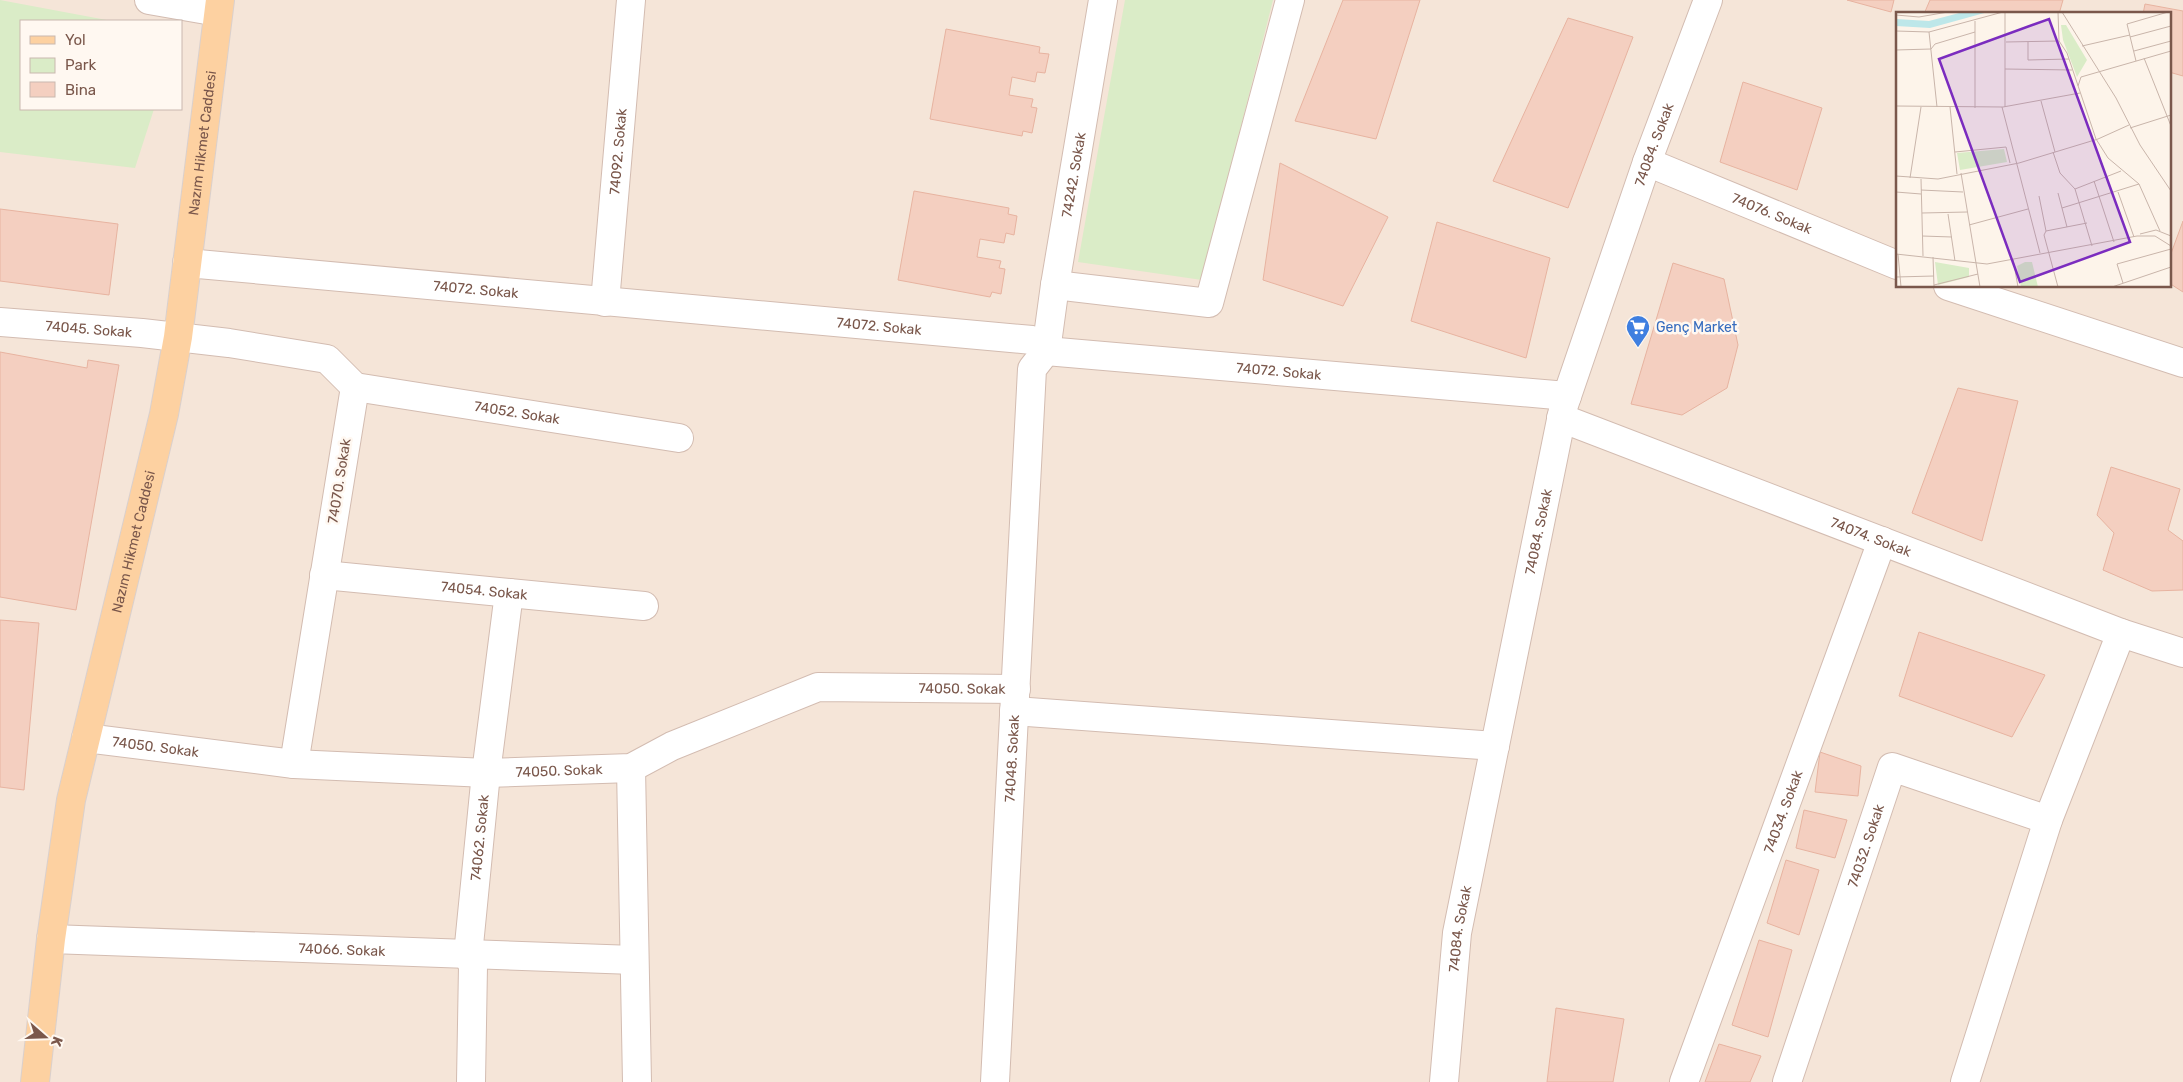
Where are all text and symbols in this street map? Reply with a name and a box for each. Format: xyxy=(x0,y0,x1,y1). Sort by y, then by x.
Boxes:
inset map xyxy=(1896,12,2170,288)
legend xyxy=(20,20,182,110)
text: Yol xyxy=(65,31,86,49)
text: Park xyxy=(65,56,96,74)
street label: Nazım Hikmet Caddesi xyxy=(185,70,220,217)
text: Bina xyxy=(65,81,96,99)
street label: 74084. Sokak xyxy=(1631,100,1678,188)
street label: 74092. Sokak xyxy=(606,107,631,195)
street label: 74242. Sokak xyxy=(1058,130,1090,219)
street label: 74076. Sokak xyxy=(1729,190,1815,238)
street label: 74072. Sokak xyxy=(432,277,520,302)
street label: 74072. Sokak xyxy=(836,314,923,339)
supermarket icon: Genç Market xyxy=(1625,314,1651,348)
street label: 74045. Sokak xyxy=(45,318,133,341)
place label: Genç Market xyxy=(1656,319,1738,336)
street label: 74072. Sokak xyxy=(1235,359,1323,384)
street label: 74052. Sokak xyxy=(473,398,562,428)
street label: 74070. Sokak xyxy=(324,437,355,525)
street label: Nazım Hikmet Caddesi xyxy=(108,469,159,615)
street label: 74084. Sokak xyxy=(1522,487,1556,576)
street label: 74074. Sokak xyxy=(1828,514,1914,561)
street label: 74054. Sokak xyxy=(440,578,529,604)
street label: 74050. Sokak xyxy=(918,680,1006,698)
street label: 74048. Sokak xyxy=(1002,714,1023,803)
street label: 74050. Sokak xyxy=(111,733,200,761)
street label: 74050. Sokak xyxy=(515,761,604,781)
street label: 74034. Sokak xyxy=(1761,767,1807,855)
street label: 74062. Sokak xyxy=(467,793,493,882)
street label: 74032. Sokak xyxy=(1844,801,1888,890)
street label: 74084. Sokak xyxy=(1446,883,1476,973)
street label: 74066. Sokak xyxy=(298,940,386,960)
north arrow xyxy=(20,1012,70,1062)
text: K xyxy=(47,1034,66,1049)

